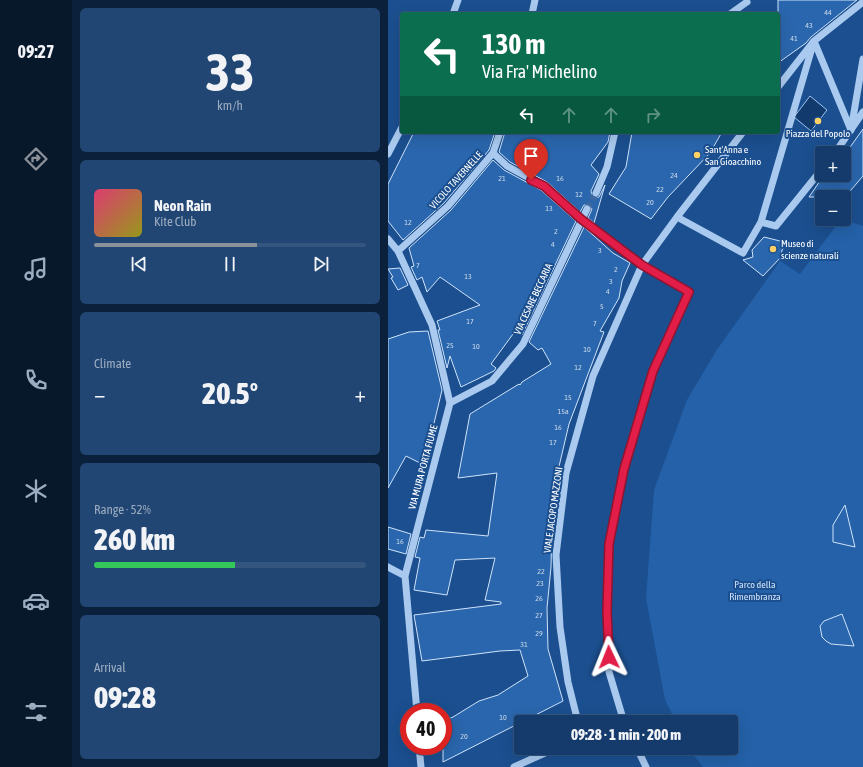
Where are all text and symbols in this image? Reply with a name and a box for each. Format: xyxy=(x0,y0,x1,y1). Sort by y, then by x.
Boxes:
house number: 44 xyxy=(824,8,832,17)
house number: 43 xyxy=(805,21,813,30)
icon: left xyxy=(416,28,468,80)
text: 130 m xyxy=(482,28,545,60)
house number: 41 xyxy=(790,34,798,43)
text: 09:27 xyxy=(17,41,55,62)
text: 33 xyxy=(206,42,254,102)
text: Via Fra' Michelino xyxy=(482,61,597,82)
text: km/h xyxy=(217,98,243,113)
icon: left xyxy=(516,104,538,126)
icon: ahead xyxy=(558,104,580,126)
icon: ahead xyxy=(600,104,622,126)
icon: right xyxy=(642,104,664,126)
marker: Piazza del Popolo xyxy=(813,116,823,126)
place label: Piazza del Popolo xyxy=(786,128,850,139)
pin xyxy=(514,139,548,180)
place label: Sant'Anna e San Gioacchino xyxy=(705,144,761,167)
icon: directions xyxy=(22,145,50,173)
icon: arrive xyxy=(520,145,542,167)
map controls xyxy=(815,146,851,226)
button: + xyxy=(815,146,851,182)
street label: VICOLO TAVERNELLE xyxy=(427,148,485,211)
marker: Sant'Anna e San Gioacchino xyxy=(692,150,702,160)
house number: 24 xyxy=(670,171,678,180)
house number: 21 xyxy=(498,174,506,183)
house number: 16 xyxy=(556,174,564,183)
house number: 22 xyxy=(656,185,664,194)
house number: 12 xyxy=(575,190,583,199)
button: − xyxy=(815,190,851,226)
text: Neon Rain xyxy=(154,197,211,214)
house number: 20 xyxy=(646,198,654,207)
house number: 13 xyxy=(545,204,553,213)
text: Kite Club xyxy=(154,214,196,229)
house number: 12 xyxy=(404,218,412,227)
house number: 2 xyxy=(554,227,558,236)
place label: Museo di scienze naturali xyxy=(781,238,839,261)
house number: 4 xyxy=(551,240,555,249)
marker: Museo di scienze naturali xyxy=(768,244,778,254)
house number: 3 xyxy=(598,246,602,255)
icon: previous xyxy=(128,253,150,275)
icon: pause xyxy=(219,253,241,275)
icon: next xyxy=(310,253,332,275)
icon: music xyxy=(22,255,50,283)
house number: 7 xyxy=(416,261,420,270)
street label: VIA CESARE BECCARIA xyxy=(512,262,554,336)
house number: 2 xyxy=(614,265,618,274)
house number: 13 xyxy=(464,272,472,281)
house number: 3 xyxy=(609,277,613,286)
house number: 4 xyxy=(606,287,610,296)
house number: 5 xyxy=(600,302,604,311)
house number: 17 xyxy=(466,317,474,326)
house number: 7 xyxy=(593,319,597,328)
house number: 25 xyxy=(446,341,454,350)
house number: 10 xyxy=(472,342,480,351)
house number: 10 xyxy=(583,345,591,354)
text: Climate xyxy=(94,356,131,371)
house number: 12 xyxy=(574,363,582,372)
icon: phone xyxy=(22,366,50,394)
text: 20.5° xyxy=(202,376,258,410)
text: − xyxy=(94,381,105,407)
text: + xyxy=(355,381,366,407)
house number: 15 xyxy=(564,393,572,402)
house number: 15a xyxy=(557,407,569,416)
street label: VIA MURA PORTA FIUME xyxy=(406,423,440,510)
house number: 16 xyxy=(554,423,562,432)
house number: 17 xyxy=(549,438,557,447)
street label: VIALE JACOPO MAZZONI xyxy=(541,466,565,554)
icon: climate xyxy=(22,477,50,505)
text: Range · 52% xyxy=(94,502,151,517)
text: 260 km xyxy=(94,522,175,556)
house number: 16 xyxy=(396,537,404,546)
house number: 22 xyxy=(537,567,545,576)
house number: 23 xyxy=(536,579,544,588)
park label: Parco della Rimembranza xyxy=(729,579,781,602)
icon: car xyxy=(22,587,50,615)
house number: 26 xyxy=(535,594,543,603)
house number: 27 xyxy=(535,611,543,620)
house number: 29 xyxy=(535,629,543,638)
position arrow xyxy=(588,636,630,678)
house number: 31 xyxy=(520,640,528,649)
text: Arrival xyxy=(94,660,126,675)
text: 09:28 xyxy=(94,680,156,714)
icon: filters xyxy=(22,698,50,726)
speed limit sign: 40 xyxy=(400,703,452,755)
house number: 10 xyxy=(499,713,507,722)
text: 09:28 · 1 min · 200 m xyxy=(571,726,681,743)
house number: 20 xyxy=(460,732,468,741)

